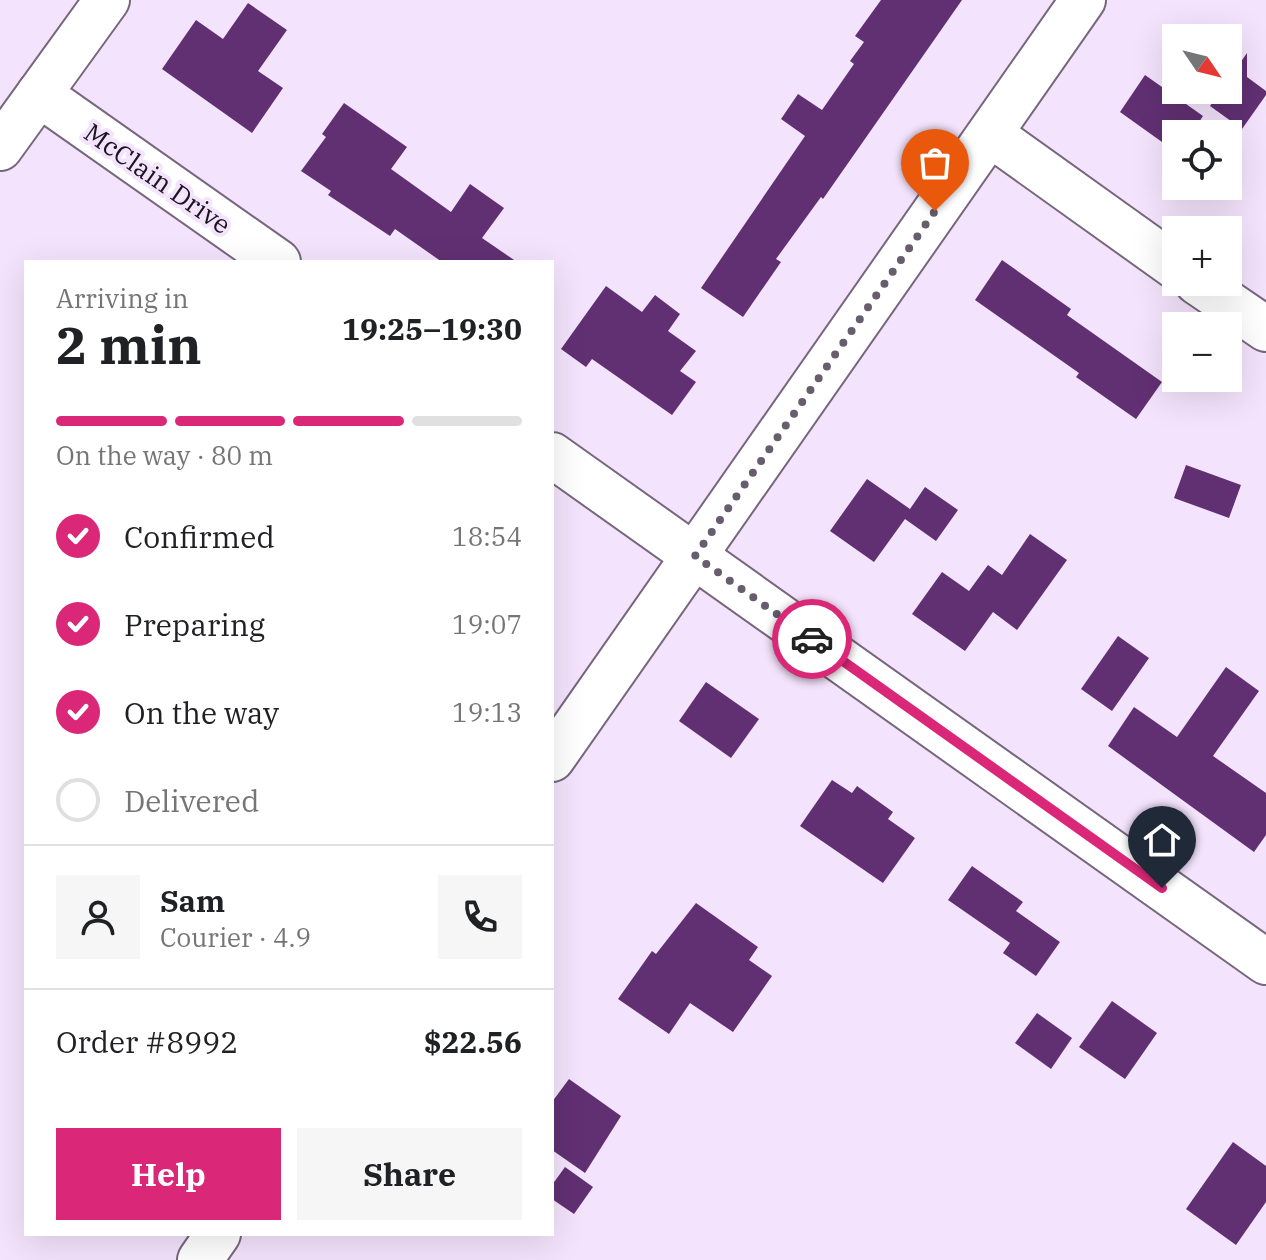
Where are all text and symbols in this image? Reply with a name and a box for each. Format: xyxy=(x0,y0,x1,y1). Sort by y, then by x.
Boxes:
north arrow xyxy=(1162,24,1242,104)
map controls xyxy=(1162,24,1242,392)
street label: McClain Drive xyxy=(78,115,238,241)
button: locate xyxy=(1162,120,1242,200)
pin xyxy=(901,129,969,211)
icon: bag xyxy=(913,141,957,185)
button: + xyxy=(1162,216,1242,296)
text: Arriving in xyxy=(56,281,189,315)
text: 19:25–19:30 xyxy=(342,309,522,348)
text: 2 min xyxy=(56,311,202,378)
button: − xyxy=(1162,312,1242,392)
text: On the way · 80 m xyxy=(56,438,273,472)
icon: check xyxy=(56,514,100,558)
text: Confirmed xyxy=(124,517,275,556)
text: 18:54 xyxy=(452,519,522,553)
courier xyxy=(772,599,852,679)
icon: check xyxy=(56,602,100,646)
text: Preparing xyxy=(124,605,265,644)
text: 19:07 xyxy=(452,607,522,641)
icon: car xyxy=(790,617,834,661)
icon: check xyxy=(56,690,100,734)
text: On the way xyxy=(124,693,279,732)
text: 19:13 xyxy=(452,695,522,729)
text: Delivered xyxy=(124,781,259,820)
pin xyxy=(1128,806,1196,888)
icon: home xyxy=(1140,818,1184,862)
button: person xyxy=(56,875,140,959)
button: phone xyxy=(438,875,522,959)
text: Sam xyxy=(160,881,225,920)
text: Courier · 4.9 xyxy=(160,920,311,954)
text: Order #8992 xyxy=(56,1022,238,1061)
text: $22.56 xyxy=(424,1022,522,1061)
button: Help xyxy=(56,1128,281,1220)
button: Share xyxy=(297,1128,522,1220)

